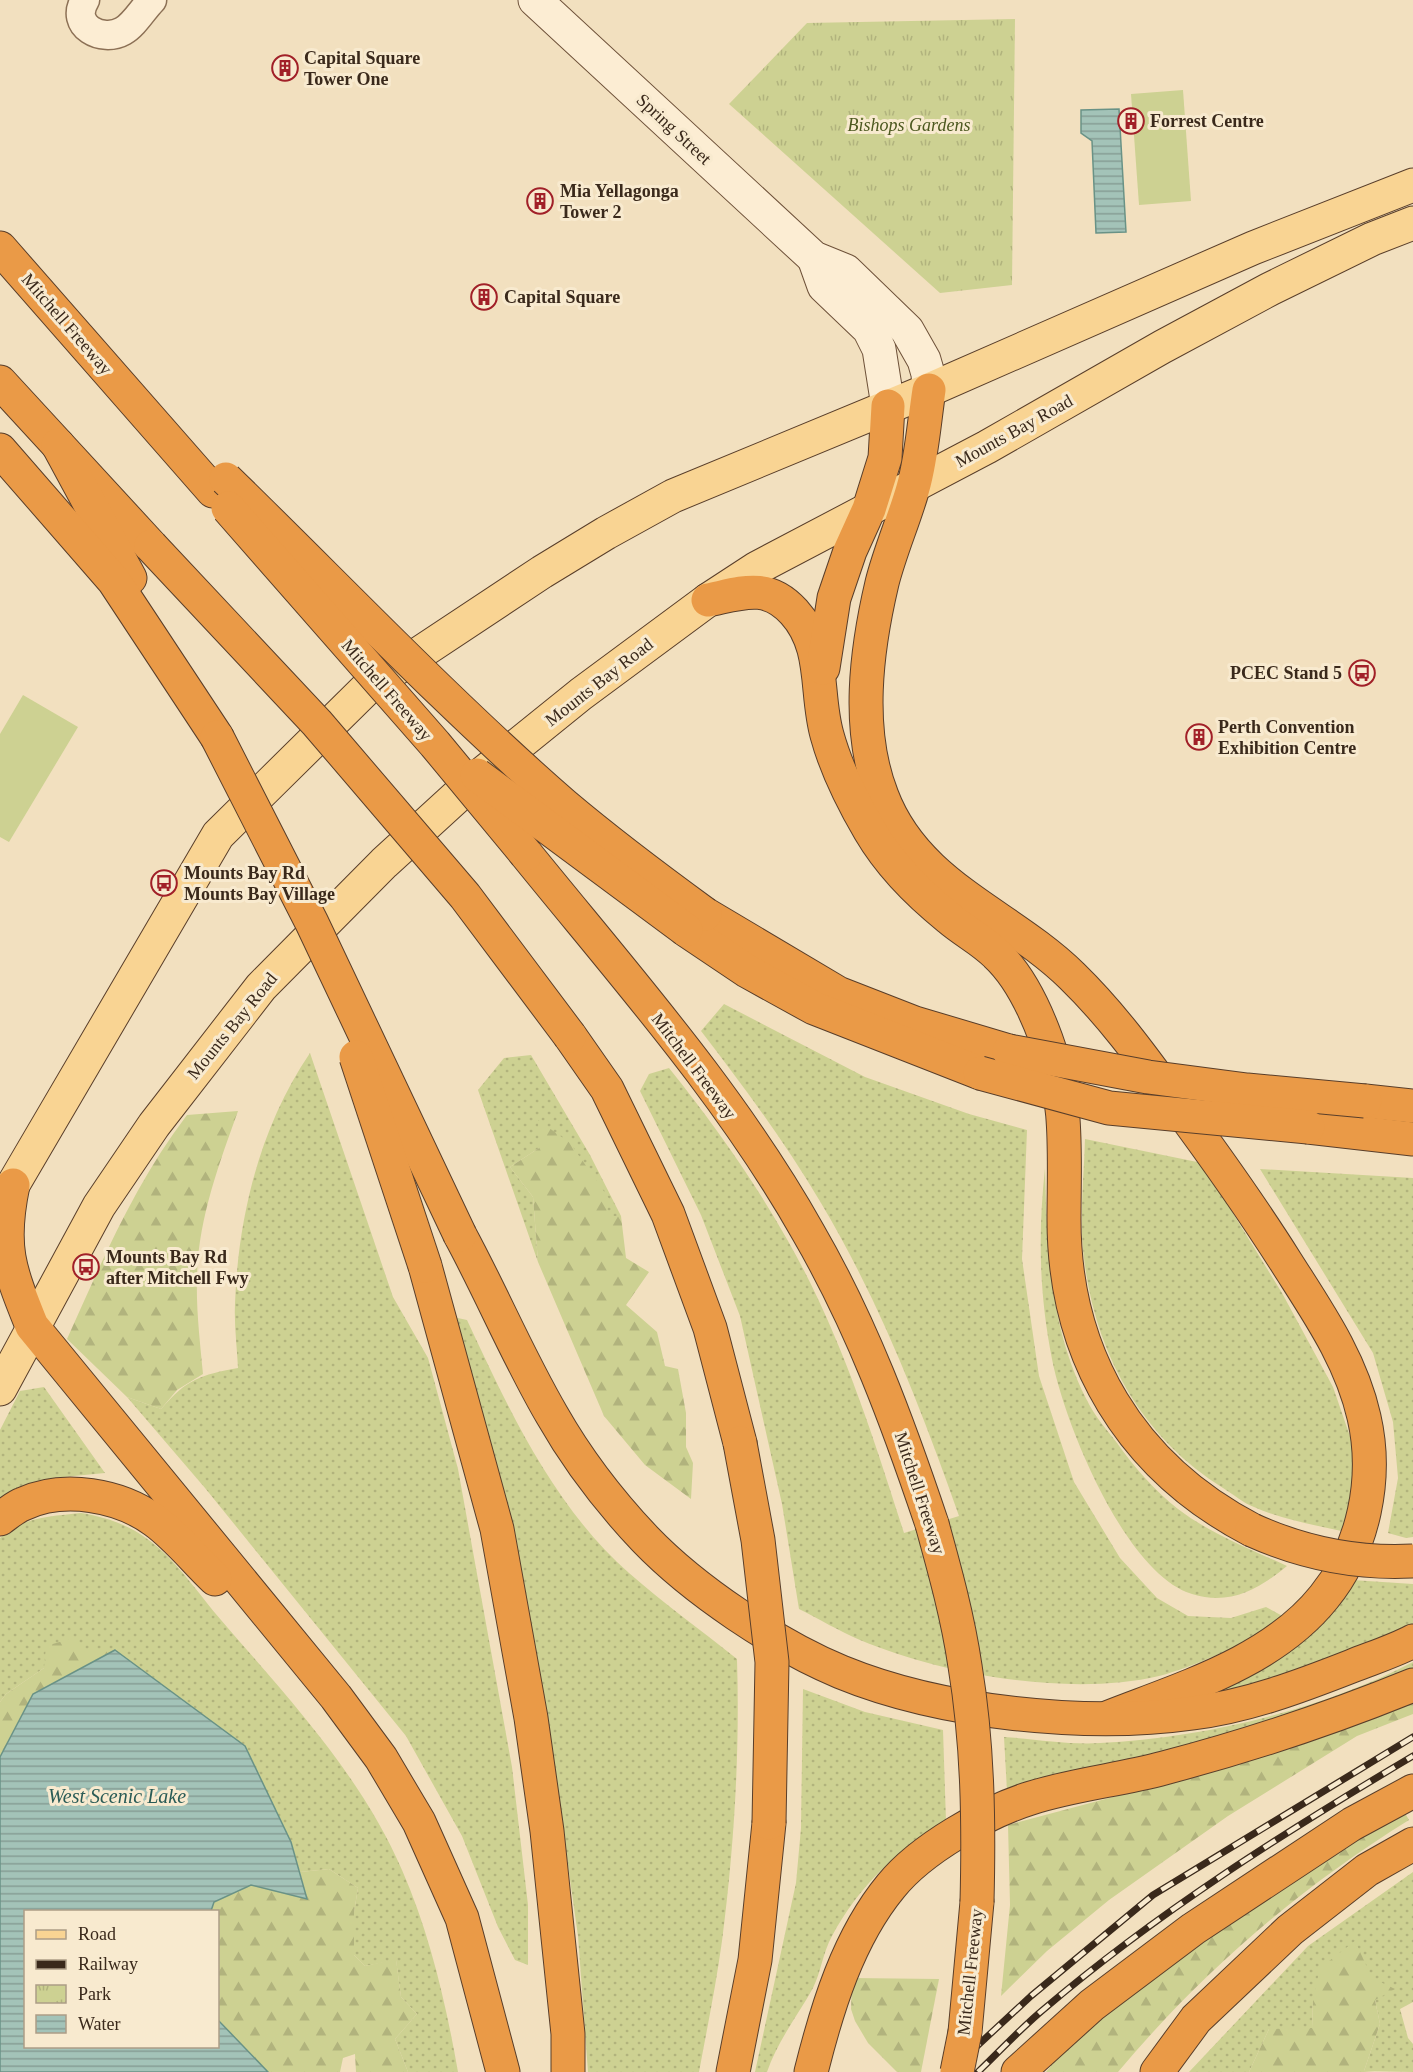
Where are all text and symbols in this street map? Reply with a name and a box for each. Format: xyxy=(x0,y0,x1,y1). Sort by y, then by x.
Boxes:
place label: Capital Square Tower One xyxy=(304,48,420,89)
building icon: Capital Square Tower One xyxy=(270,53,300,83)
street label: Spring Street xyxy=(633,89,715,169)
building icon: Forrest Centre xyxy=(1116,106,1146,136)
place label: Forrest Centre xyxy=(1150,111,1264,131)
park label: Bishops Gardens xyxy=(848,115,970,135)
place label: Mia Yellagonga Tower 2 xyxy=(560,181,679,222)
building icon: Mia Yellagonga Tower 2 xyxy=(525,186,555,216)
street label: Mitchell Freeway xyxy=(18,269,116,379)
building icon: Capital Square xyxy=(469,282,499,312)
place label: Capital Square xyxy=(504,287,620,307)
street label: Mounts Bay Road xyxy=(952,390,1076,472)
street label: Mounts Bay Road xyxy=(541,634,657,730)
street label: Mitchell Freeway xyxy=(338,635,436,745)
bus stop icon: PCEC Stand 5 xyxy=(1347,658,1377,688)
place label: PCEC Stand 5 xyxy=(1230,663,1342,683)
place label: Perth Convention Exhibition Centre xyxy=(1218,717,1356,758)
building icon: Perth Convention Exhibition Centre xyxy=(1184,722,1214,752)
place label: Mounts Bay Rd Mounts Bay Village xyxy=(184,863,335,904)
bus stop icon: Mounts Bay Rd Mounts Bay Village xyxy=(149,868,179,898)
street label: Mounts Bay Road xyxy=(183,969,281,1083)
street label: Mitchell Freeway xyxy=(648,1009,740,1123)
place label: Mounts Bay Rd after Mitchell Fwy xyxy=(106,1247,249,1288)
bus stop icon: Mounts Bay Rd after Mitchell Fwy xyxy=(71,1252,101,1282)
street label: Mitchell Freeway xyxy=(891,1429,949,1557)
water label: West Scenic Lake xyxy=(48,1785,186,1807)
street label: Mitchell Freeway xyxy=(953,1908,987,2036)
legend xyxy=(24,1910,219,2048)
text: Road xyxy=(78,1924,116,1944)
text: Railway xyxy=(78,1954,138,1974)
text: Park xyxy=(78,1984,111,2004)
text: Water xyxy=(78,2014,121,2034)

